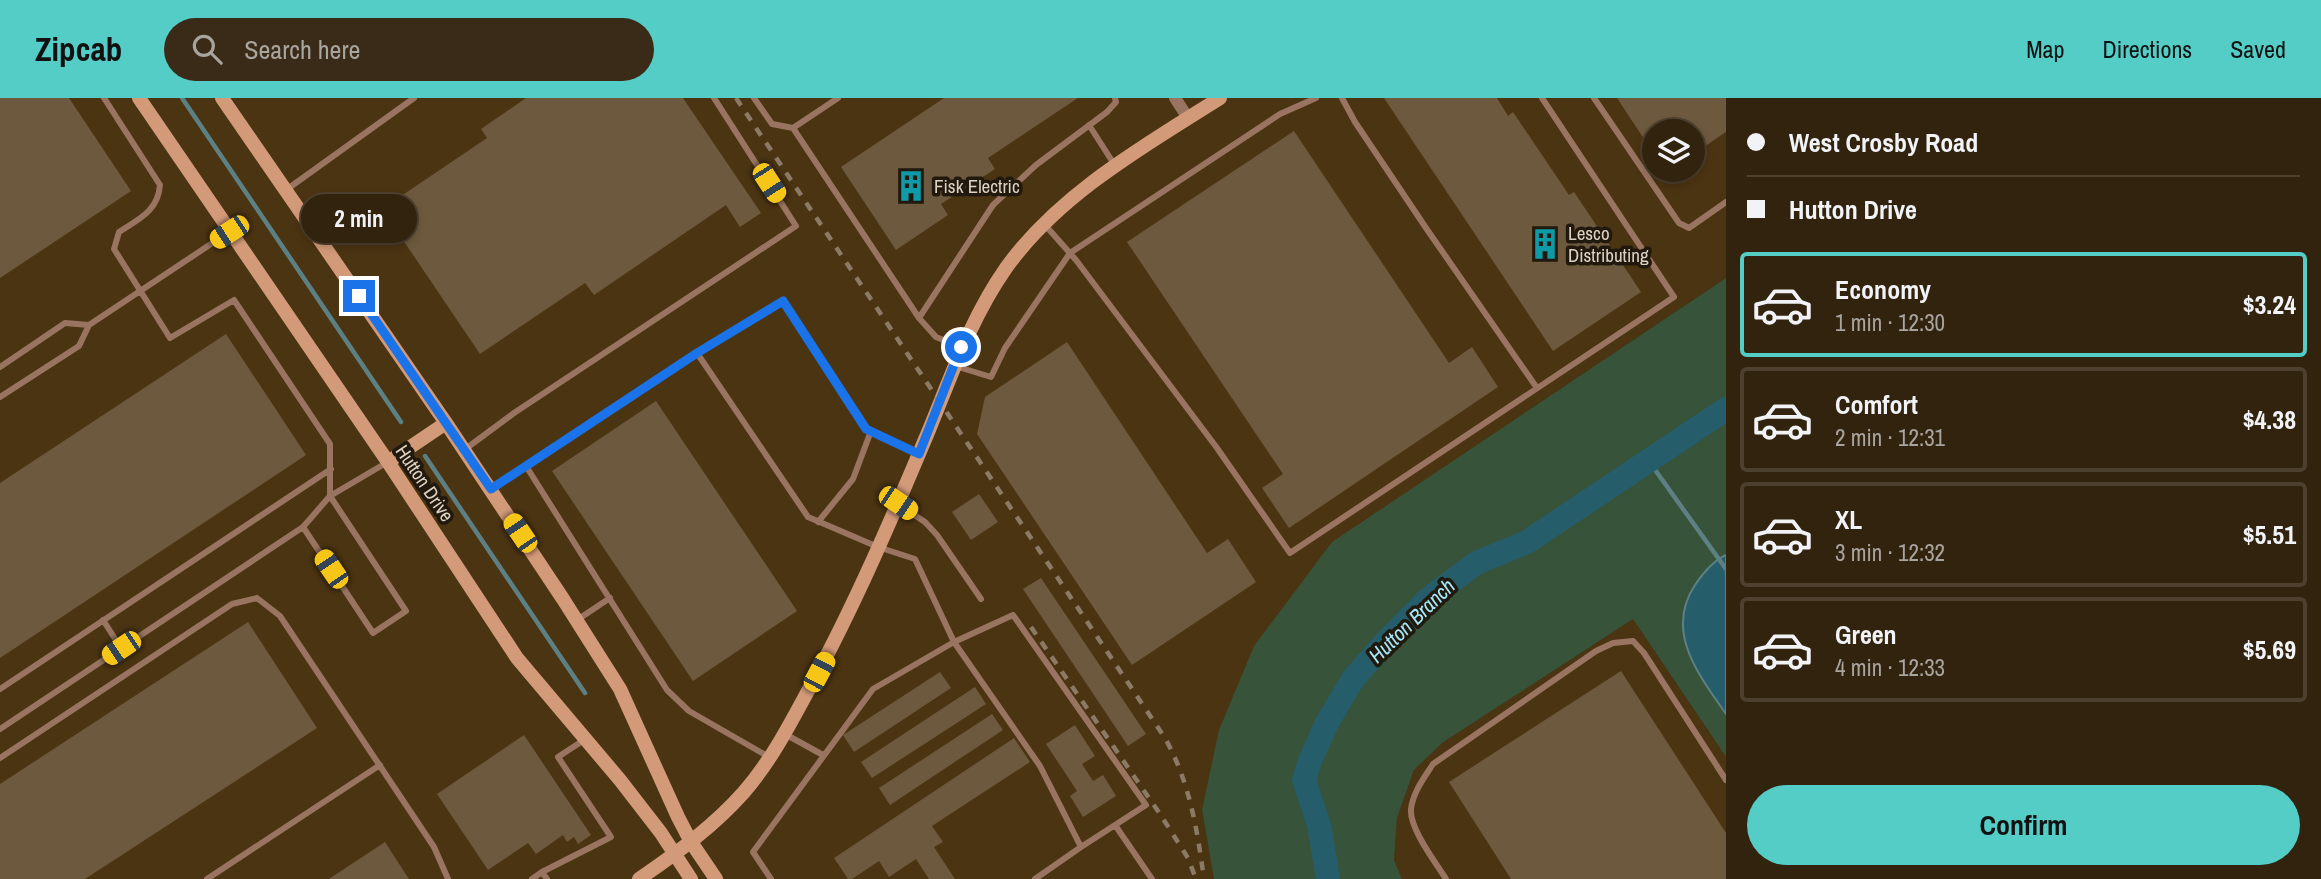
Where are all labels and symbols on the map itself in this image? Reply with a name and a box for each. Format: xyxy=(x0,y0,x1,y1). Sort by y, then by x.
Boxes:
car xyxy=(749,160,790,206)
building icon: Fisk Electric xyxy=(894,169,928,203)
place label: Fisk Electric xyxy=(934,173,1020,199)
callout: 2 min xyxy=(301,194,417,244)
car xyxy=(206,212,253,252)
place label: Lesco Distributing xyxy=(1568,220,1649,268)
building icon: Lesco Distributing xyxy=(1528,227,1562,261)
route end xyxy=(343,280,375,312)
route start xyxy=(945,331,977,363)
street label: Hutton Drive xyxy=(390,439,460,527)
car xyxy=(875,483,922,523)
car xyxy=(500,510,541,556)
car xyxy=(311,546,352,592)
water label: Hutton Branch xyxy=(1362,572,1461,669)
car xyxy=(98,628,145,668)
car xyxy=(800,649,839,695)

